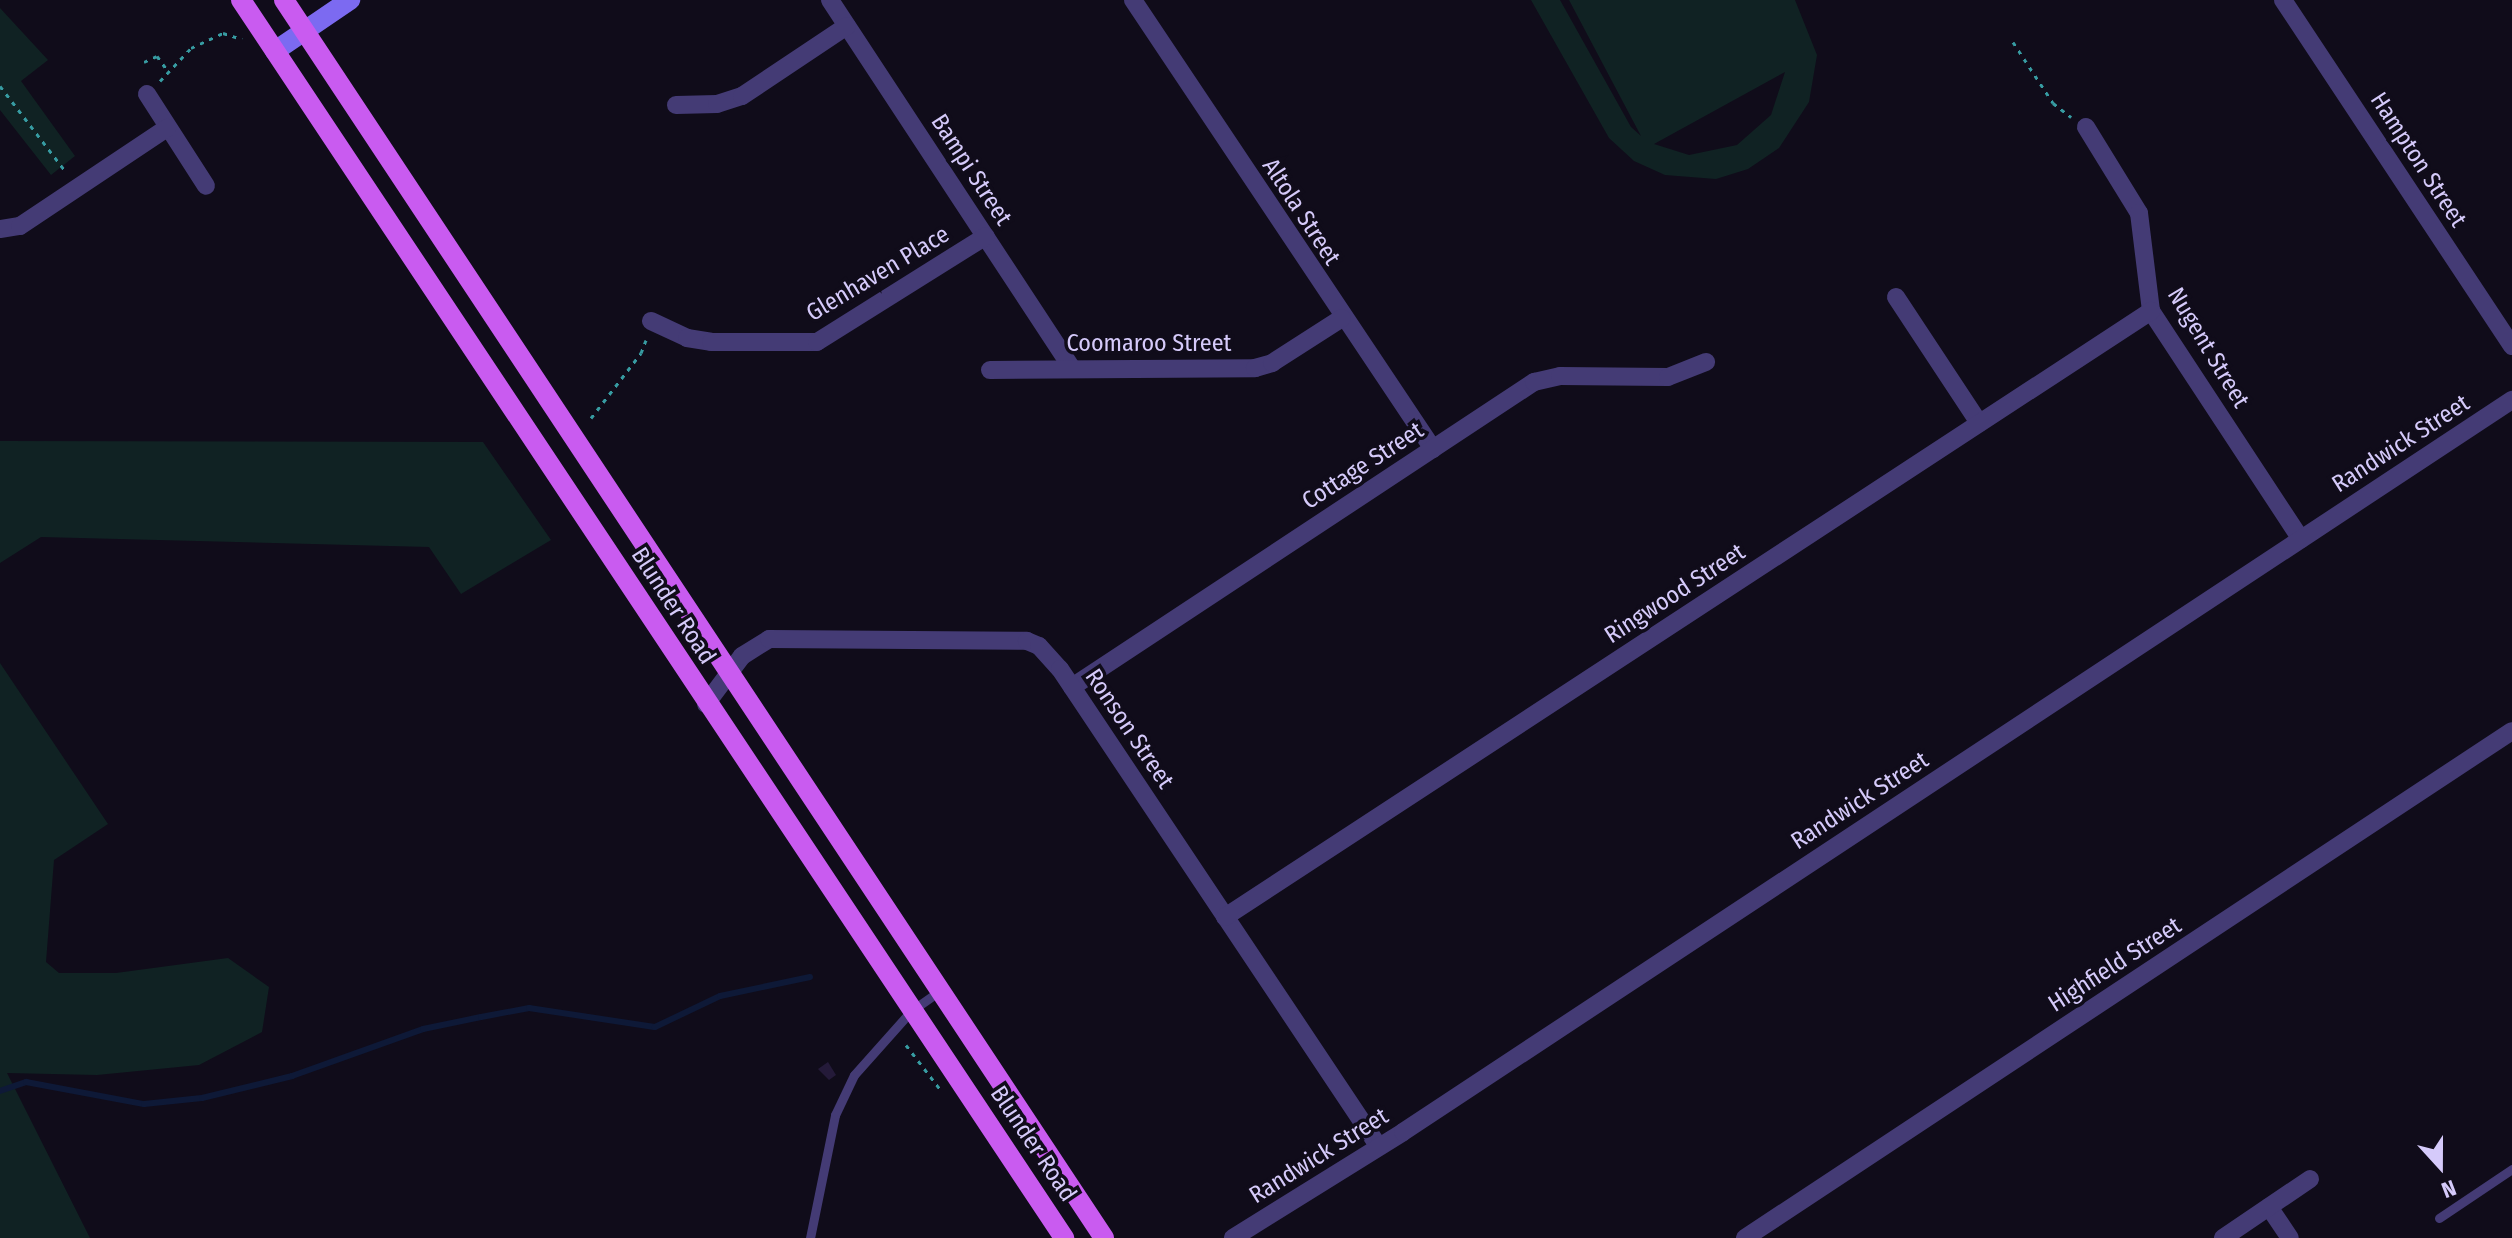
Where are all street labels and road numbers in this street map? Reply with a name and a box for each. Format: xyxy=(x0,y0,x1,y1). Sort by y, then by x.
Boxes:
street label: Hampton Street xyxy=(2364,87,2472,233)
street label: Bampi Street xyxy=(924,109,1018,231)
street label: Altola Street xyxy=(1256,153,1346,271)
street label: Glenhaven Place xyxy=(801,220,955,328)
street label: Nugent Street xyxy=(2161,283,2255,413)
street label: Coomaroo Street xyxy=(1067,330,1231,358)
street label: Randwick Street xyxy=(2327,389,2475,499)
street label: Cottage Street xyxy=(1297,416,1429,516)
street label: Ringwood Street xyxy=(1599,538,1751,650)
street label: Blunder Road xyxy=(625,542,721,670)
street label: Ronson Street xyxy=(1078,664,1180,794)
street label: Randwick Street xyxy=(1786,746,1934,856)
street label: Highfield Street xyxy=(2043,911,2187,1019)
street label: Blunder Road xyxy=(984,1081,1082,1207)
street label: Randwick Street xyxy=(1244,1102,1394,1210)

